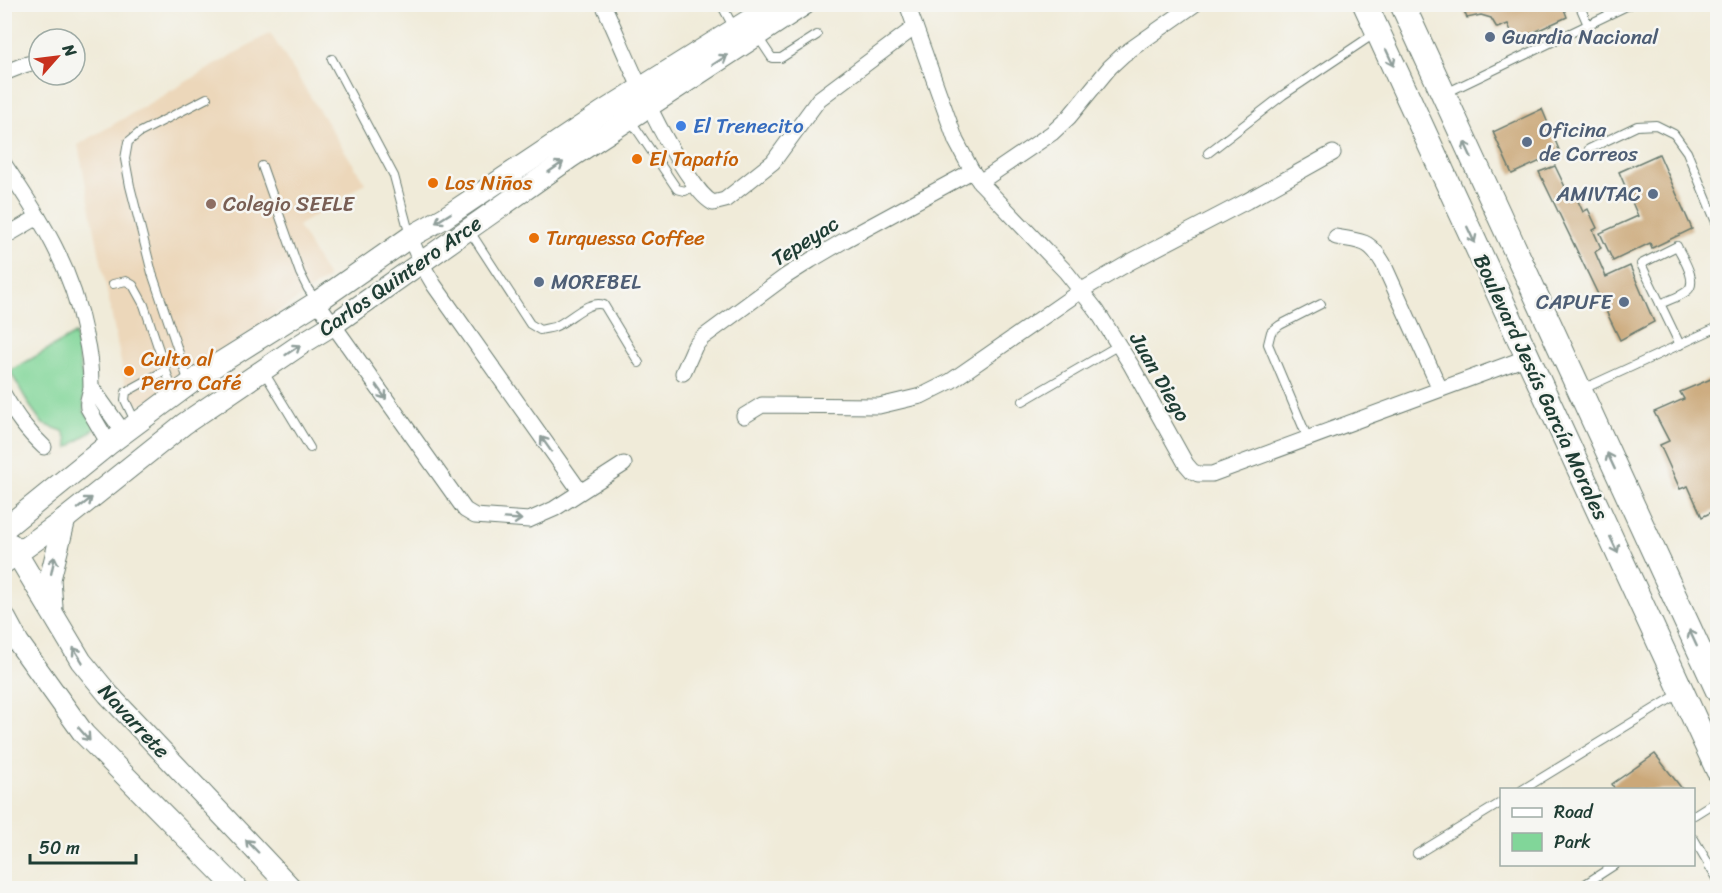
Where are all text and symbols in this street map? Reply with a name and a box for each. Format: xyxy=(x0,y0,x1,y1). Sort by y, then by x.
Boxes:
place label: Guardia Nacional xyxy=(1502,18,1659,56)
north arrow xyxy=(27,27,87,87)
marker: Guardia Nacional xyxy=(1483,30,1497,44)
text: N xyxy=(54,38,86,63)
one-way arrow xyxy=(1384,48,1396,66)
one-way arrow xyxy=(711,54,728,67)
place label: El Trenecito xyxy=(693,107,804,145)
place label: Oficina de Correos xyxy=(1539,111,1638,173)
marker: El Trenecito xyxy=(674,119,688,133)
marker: Oficina de Correos xyxy=(1520,135,1534,149)
place label: El Tapatío xyxy=(649,140,739,178)
one-way arrow xyxy=(1462,142,1474,160)
marker: El Tapatío xyxy=(630,152,644,166)
one-way arrow xyxy=(548,161,564,173)
place label: Los Niños xyxy=(445,164,533,202)
place label: AMIVTAC xyxy=(1555,175,1641,213)
marker: Los Niños xyxy=(426,176,440,190)
place label: Colegio SEELE xyxy=(223,185,355,223)
marker: AMIVTAC xyxy=(1646,187,1660,201)
marker: Colegio SEELE xyxy=(204,197,218,211)
street label: Carlos Quintero Arce xyxy=(310,205,490,347)
street label: Tepeyac xyxy=(763,205,847,277)
one-way arrow xyxy=(435,213,452,225)
place label: Turquessa Coffee xyxy=(546,219,705,257)
one-way arrow xyxy=(1466,225,1478,243)
marker: Turquessa Coffee xyxy=(527,231,541,245)
street label: Boulevard Jesús García Morales xyxy=(1462,247,1620,527)
place label: MOREBEL xyxy=(551,263,641,301)
marker: MOREBEL xyxy=(532,275,546,289)
place label: CAPUFE xyxy=(1536,283,1613,321)
marker: CAPUFE xyxy=(1617,295,1631,309)
street label: Juan Diego xyxy=(1118,324,1201,430)
place label: Culto al Perro Café xyxy=(141,340,242,402)
one-way arrow xyxy=(284,344,300,356)
marker: Culto al Perro Café xyxy=(122,364,136,378)
one-way arrow xyxy=(375,383,387,400)
one-way arrow xyxy=(540,436,552,452)
one-way arrow xyxy=(1605,452,1617,470)
one-way arrow xyxy=(77,496,93,509)
one-way arrow xyxy=(503,514,523,525)
one-way arrow xyxy=(1609,536,1621,554)
one-way arrow xyxy=(47,556,59,575)
one-way arrow xyxy=(1687,629,1698,647)
one-way arrow xyxy=(71,647,84,664)
street label: Navarrete xyxy=(88,674,180,768)
one-way arrow xyxy=(77,726,91,741)
legend xyxy=(1500,788,1695,866)
text: Road xyxy=(1554,796,1594,828)
text: Park xyxy=(1554,826,1591,858)
scale bar xyxy=(30,827,136,865)
text: 50 m xyxy=(39,832,80,864)
one-way arrow xyxy=(244,838,259,853)

